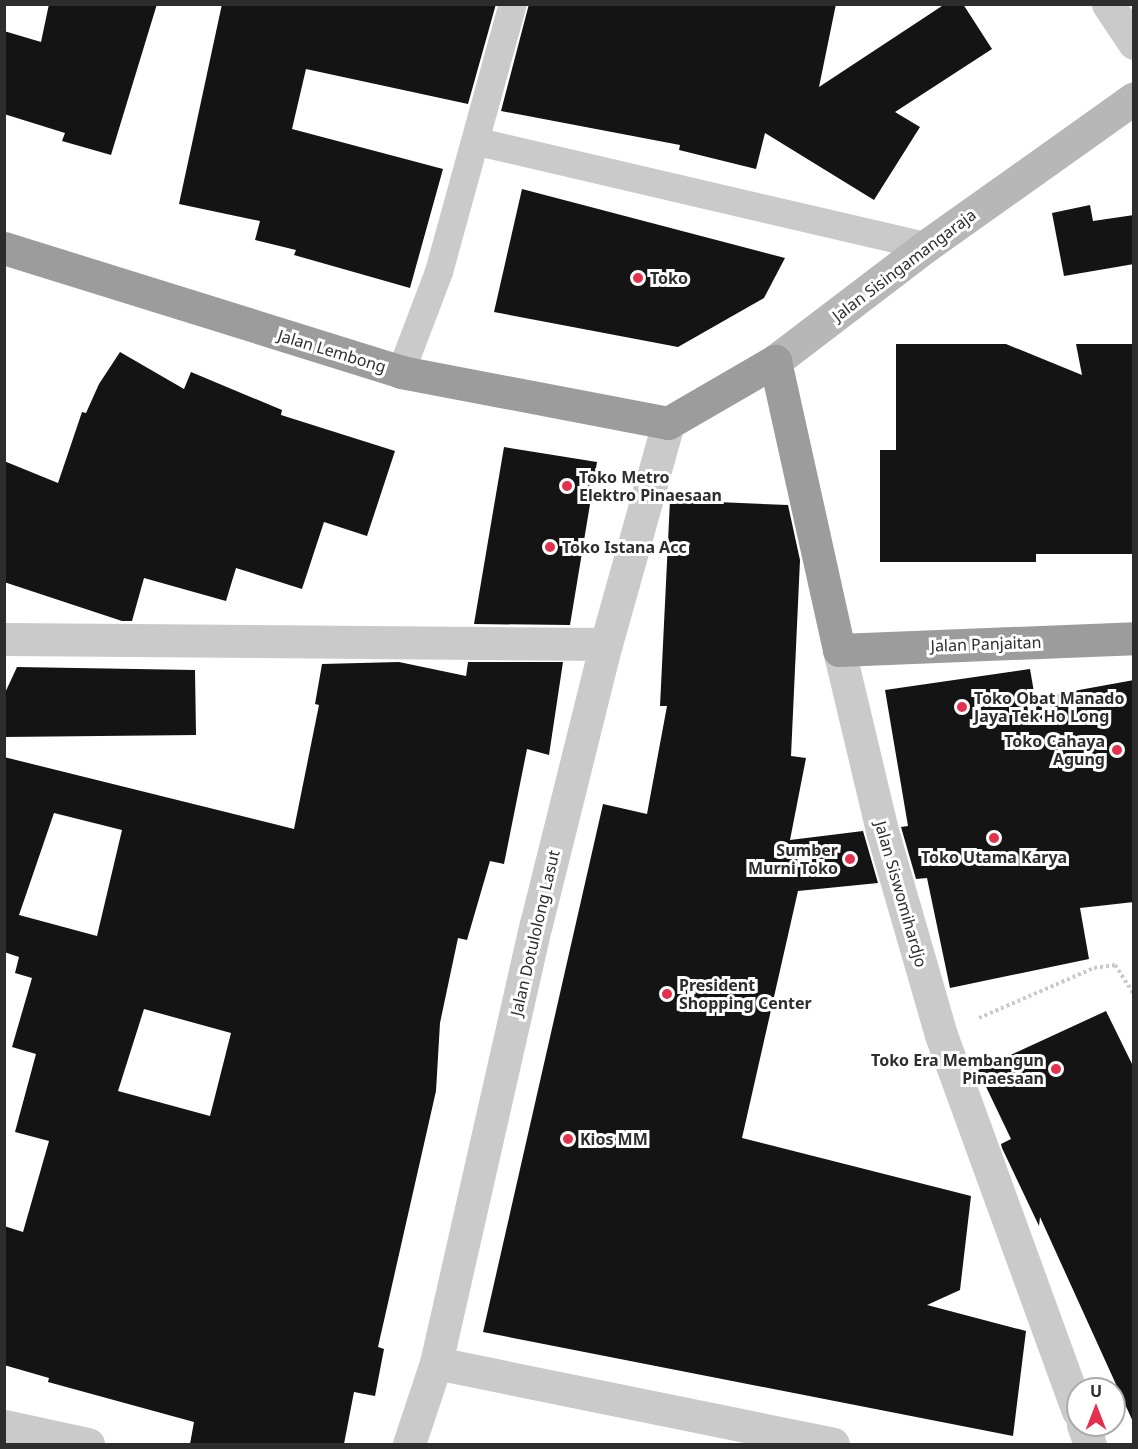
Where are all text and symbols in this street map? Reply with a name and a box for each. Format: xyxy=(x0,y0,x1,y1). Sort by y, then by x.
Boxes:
street label: Jalan Sisingamangaraja xyxy=(828,205,980,325)
place label: Toko xyxy=(650,268,688,288)
marker: Toko xyxy=(631,271,645,285)
street label: Jalan Lembong xyxy=(276,325,388,377)
place label: Toko Metro Elektro Pinaesaan xyxy=(579,467,722,505)
marker: Toko Metro Elektro Pinaesaan xyxy=(560,479,574,493)
place label: Toko Istana Acc xyxy=(562,537,687,557)
marker: Toko Istana Acc xyxy=(543,540,557,554)
street label: Jalan Panjaitan xyxy=(930,632,1042,656)
place label: Toko Obat Manado Jaya Tek Ho Long xyxy=(974,688,1124,726)
marker: Toko Obat Manado Jaya Tek Ho Long xyxy=(955,700,969,714)
place label: Toko Cahaya Agung xyxy=(1004,731,1105,769)
marker: Toko Cahaya Agung xyxy=(1110,743,1124,757)
street label: Jalan Siswomihardjo xyxy=(871,819,931,969)
marker: Toko Utama Karya xyxy=(987,831,1001,845)
place label: Sumber Murni Toko xyxy=(748,840,838,878)
place label: Toko Utama Karya xyxy=(921,847,1067,867)
street label: Jalan Dotulolong Lasut xyxy=(507,848,563,1018)
marker: Sumber Murni Toko xyxy=(843,852,857,866)
place label: President Shopping Center xyxy=(679,975,812,1013)
marker: President Shopping Center xyxy=(660,987,674,1001)
place label: Toko Era Membangun Pinaesaan xyxy=(871,1050,1044,1088)
marker: Toko Era Membangun Pinaesaan xyxy=(1049,1062,1063,1076)
place label: Kios MM xyxy=(580,1129,648,1149)
marker: Kios MM xyxy=(561,1132,575,1146)
north arrow xyxy=(1066,1377,1126,1437)
text: U xyxy=(1090,1380,1102,1402)

